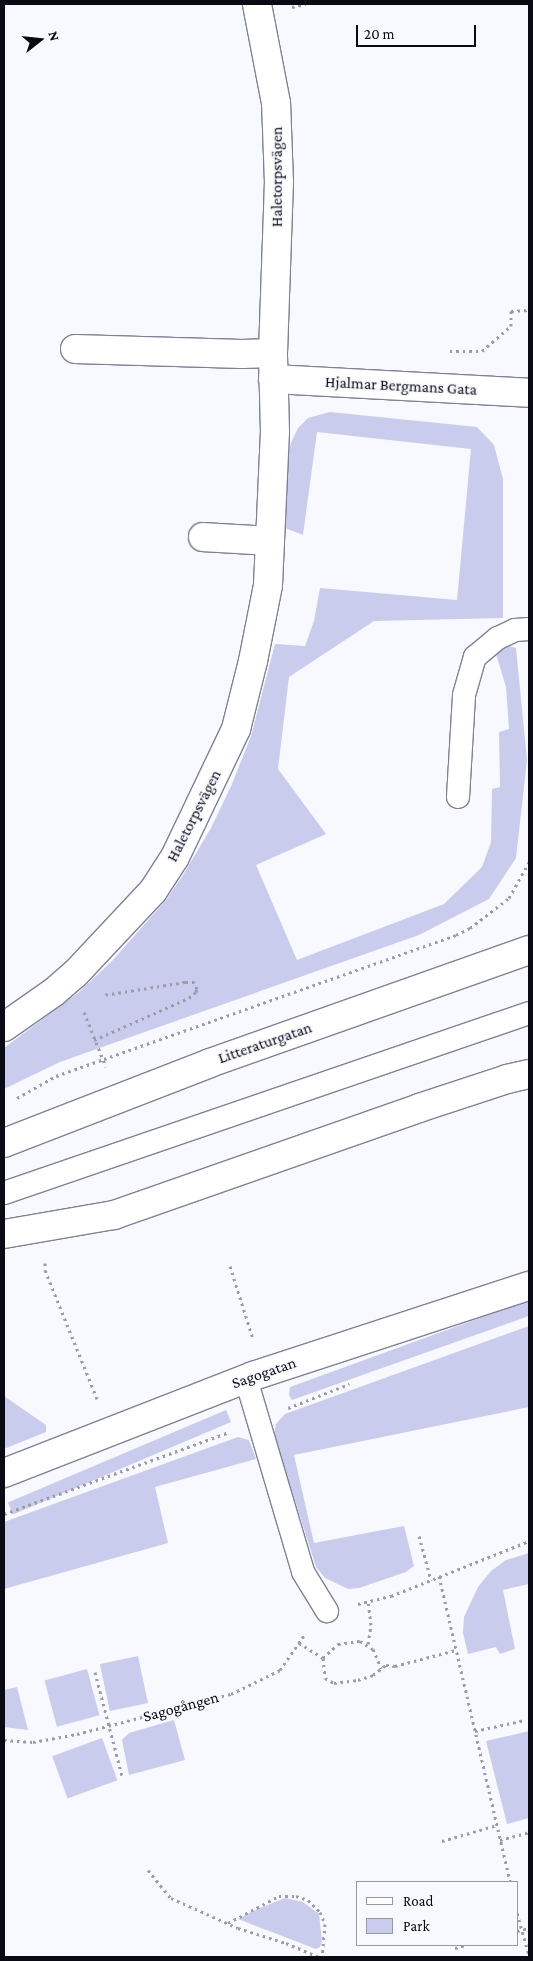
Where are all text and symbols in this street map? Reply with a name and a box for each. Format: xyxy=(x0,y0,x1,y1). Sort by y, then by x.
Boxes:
north arrow xyxy=(15,15,65,65)
scale bar xyxy=(358,15,478,47)
text: 20 m xyxy=(364,26,395,42)
text: N xyxy=(45,29,63,43)
street label: Haletorpsvägen xyxy=(267,127,287,227)
street label: Hjalmar Bergmans Gata xyxy=(324,372,478,400)
street label: Haletorpsvägen xyxy=(163,767,225,865)
street label: Litteraturgatan xyxy=(216,1018,314,1068)
street label: Sagogatan xyxy=(229,1353,299,1393)
street label: Sagogången xyxy=(141,1688,221,1726)
legend xyxy=(356,1881,518,1946)
text: Road xyxy=(403,1893,433,1909)
text: Park xyxy=(403,1918,430,1934)

